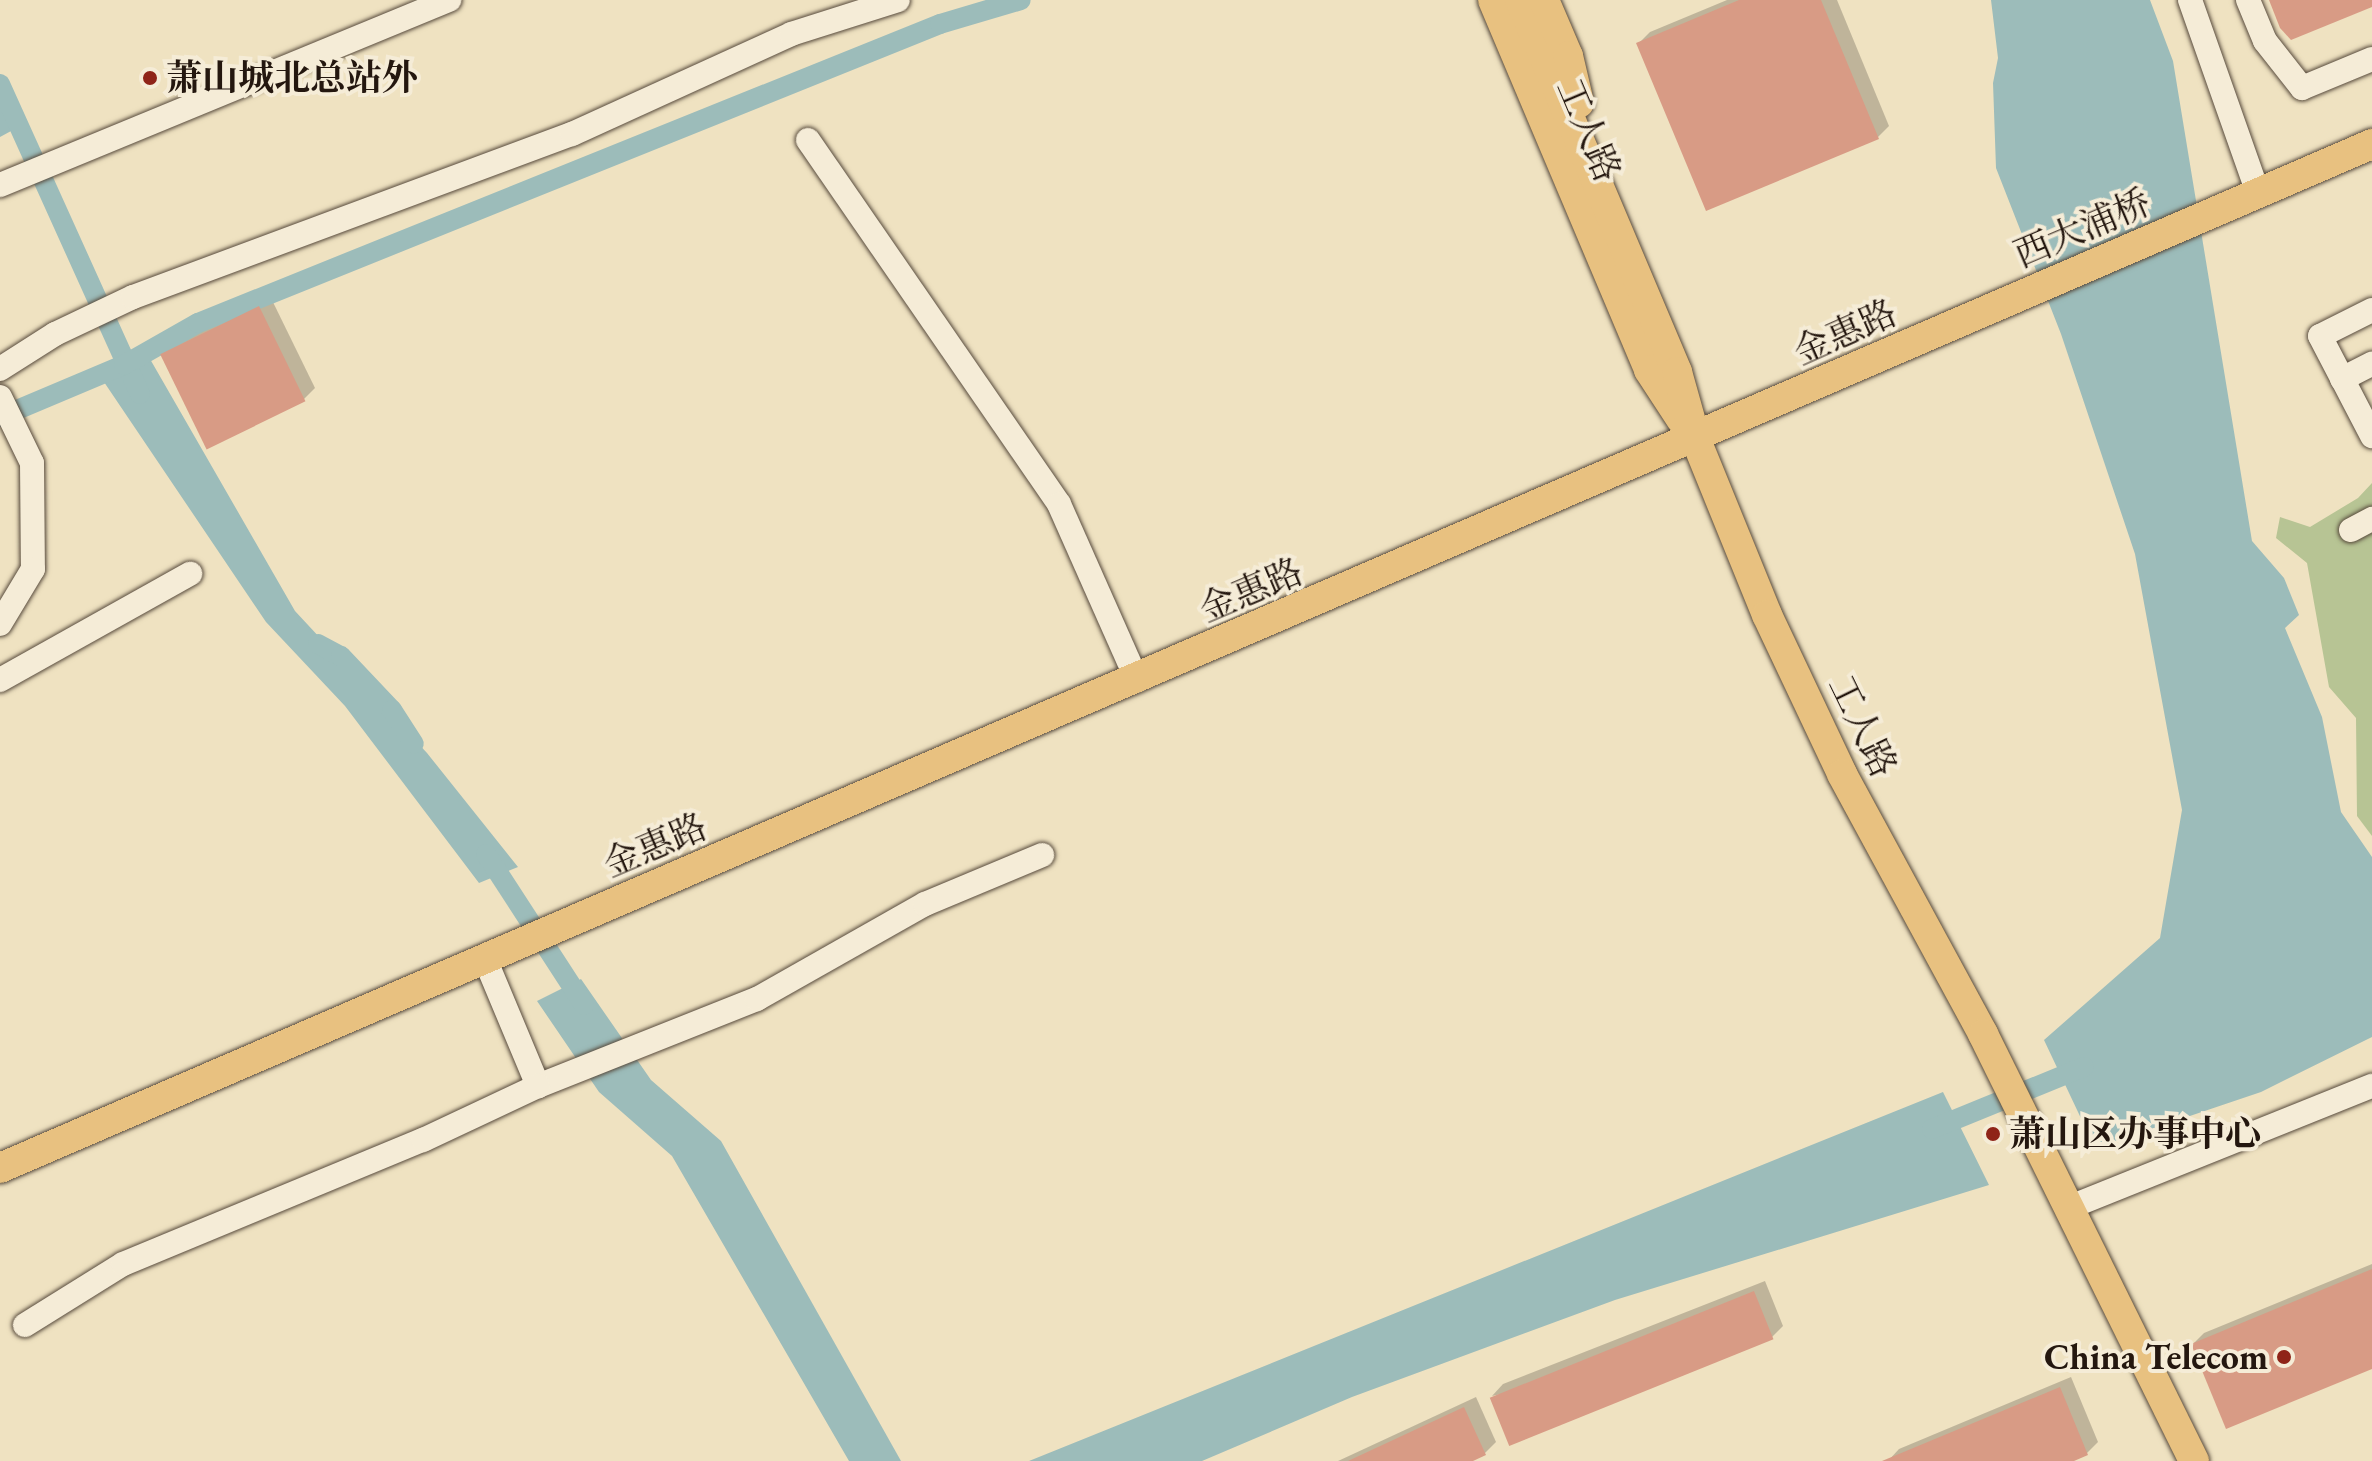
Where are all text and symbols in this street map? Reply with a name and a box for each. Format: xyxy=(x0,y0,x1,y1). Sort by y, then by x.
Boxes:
place label: 萧山城北总站外 xyxy=(166,56,418,100)
marker: 萧山城北总站外 xyxy=(141,69,159,87)
street label: 工人路 xyxy=(1548,72,1630,188)
street label: 西大浦桥 xyxy=(2007,180,2157,276)
street label: 金惠路 xyxy=(1787,290,1903,374)
street label: 金惠路 xyxy=(1193,549,1309,631)
street label: 工人路 xyxy=(1820,668,1906,784)
street label: 金惠路 xyxy=(597,804,713,886)
place label: 萧山区办事中心 xyxy=(2009,1112,2261,1156)
marker: 萧山区办事中心 xyxy=(1984,1125,2002,1143)
place label: China Telecom xyxy=(2044,1335,2268,1379)
marker: China Telecom xyxy=(2275,1348,2293,1366)

